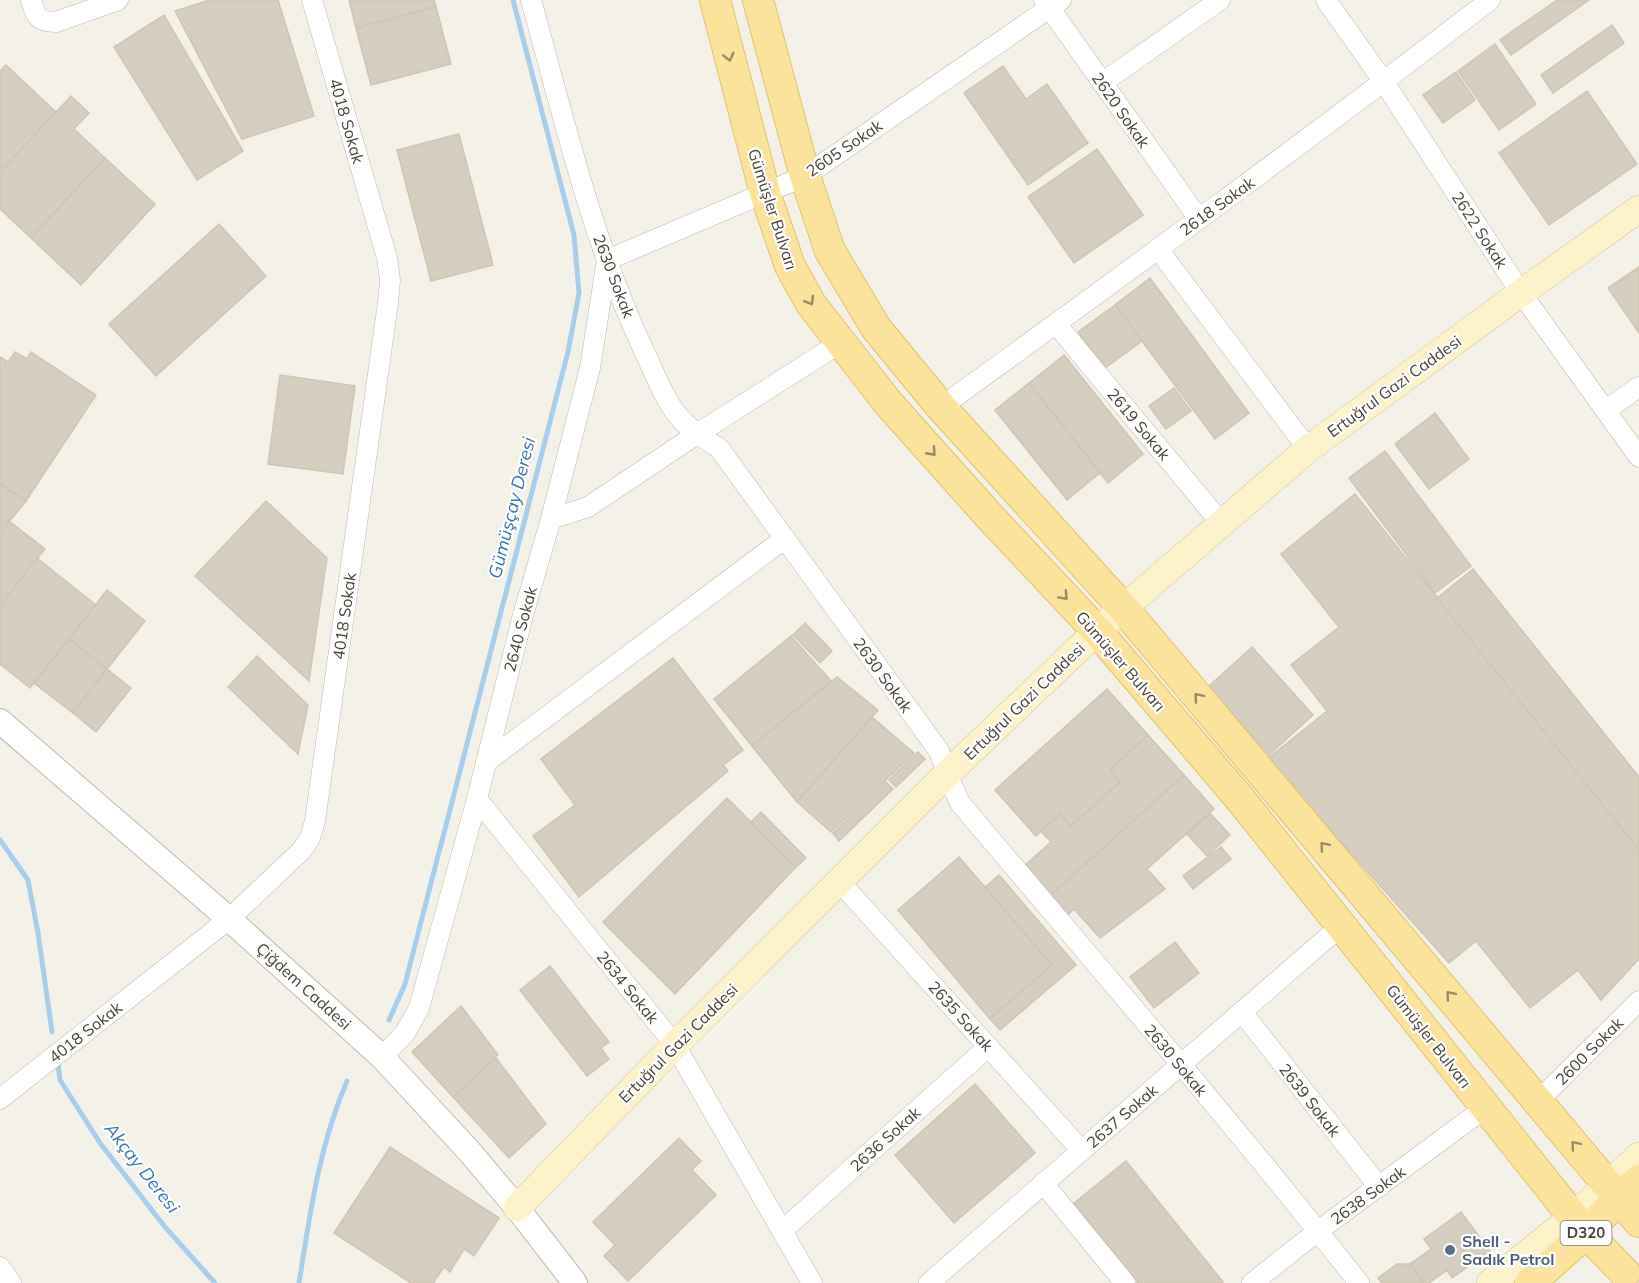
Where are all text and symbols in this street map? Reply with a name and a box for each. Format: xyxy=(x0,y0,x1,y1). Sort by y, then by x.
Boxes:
one-way arrow xyxy=(722,52,735,62)
street label: 2620 Sokak xyxy=(1088,68,1155,152)
street label: 4018 Sokak xyxy=(325,76,369,167)
street label: 2605 Sokak xyxy=(802,115,887,181)
street label: Gümüşler Bulvarı xyxy=(744,146,802,272)
street label: 2618 Sokak xyxy=(1176,172,1259,240)
street label: 2622 Sokak xyxy=(1448,188,1513,273)
street label: 2630 Sokak xyxy=(589,231,639,321)
one-way arrow xyxy=(802,295,814,305)
street label: Ertuğrul Gazi Caddesi xyxy=(1323,331,1465,441)
street label: 2619 Sokak xyxy=(1103,384,1175,465)
water label: Gümüşçay Deresi xyxy=(483,434,540,581)
one-way arrow xyxy=(925,445,936,456)
street label: 4018 Sokak xyxy=(328,570,360,661)
street label: 2640 Sokak xyxy=(499,583,541,674)
one-way arrow xyxy=(1057,589,1068,599)
street label: Gümüşler Bulvarı xyxy=(1072,607,1170,715)
street label: 2630 Sokak xyxy=(849,634,917,717)
street label: Ertuğrul Gazi Caddesi xyxy=(959,638,1089,764)
one-way arrow xyxy=(1194,693,1205,704)
one-way arrow xyxy=(1320,842,1331,853)
street label: Çiğdem Caddesi xyxy=(252,938,356,1034)
street label: 2634 Sokak xyxy=(593,947,664,1028)
street label: 2635 Sokak xyxy=(924,977,998,1056)
street label: Ertuğrul Gazi Caddesi xyxy=(614,979,742,1107)
street label: Gümüşler Bulvarı xyxy=(1382,980,1476,1092)
one-way arrow xyxy=(1446,991,1457,1002)
street label: 4018 Sokak xyxy=(44,997,126,1067)
street label: 2600 Sokak xyxy=(1551,1012,1628,1089)
street label: 2630 Sokak xyxy=(1140,1020,1212,1101)
street label: 2639 Sokak xyxy=(1275,1059,1345,1141)
street label: 2637 Sokak xyxy=(1082,1079,1162,1152)
street label: 2636 Sokak xyxy=(846,1102,925,1176)
water label: Akçay Deresi xyxy=(99,1117,185,1218)
one-way arrow xyxy=(1571,1141,1582,1152)
street label: 2638 Sokak xyxy=(1327,1161,1410,1229)
road number: D320 xyxy=(1560,1221,1612,1245)
place label: Shell - Sadık Petrol xyxy=(1462,1231,1554,1269)
marker: Shell - Sadık Petrol xyxy=(1443,1243,1457,1257)

